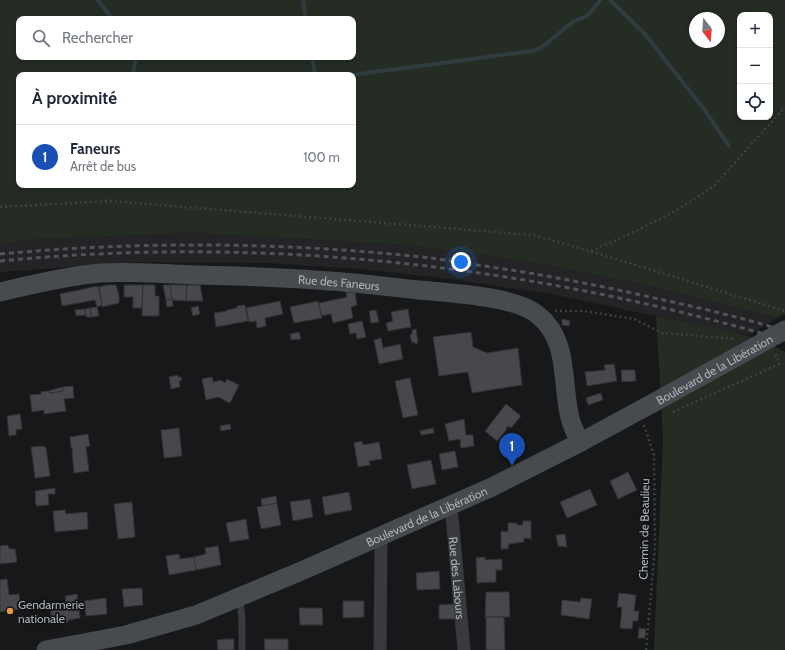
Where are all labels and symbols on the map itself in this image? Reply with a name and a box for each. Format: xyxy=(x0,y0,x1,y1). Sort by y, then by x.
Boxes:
north arrow xyxy=(689,12,725,48)
your location xyxy=(451,252,471,272)
street label: Rue des Faneurs xyxy=(298,271,381,293)
street label: Boulevard de la Libération xyxy=(653,331,775,407)
pin: 1 xyxy=(499,433,525,466)
street label: Chemin de Beaulieu xyxy=(636,478,652,580)
street label: Boulevard de la Libération xyxy=(363,482,490,549)
street label: Rue des Labours xyxy=(446,536,469,620)
place label: Gendarmerie nationale xyxy=(18,597,84,626)
marker: Gendarmerie nationale xyxy=(5,606,15,616)

